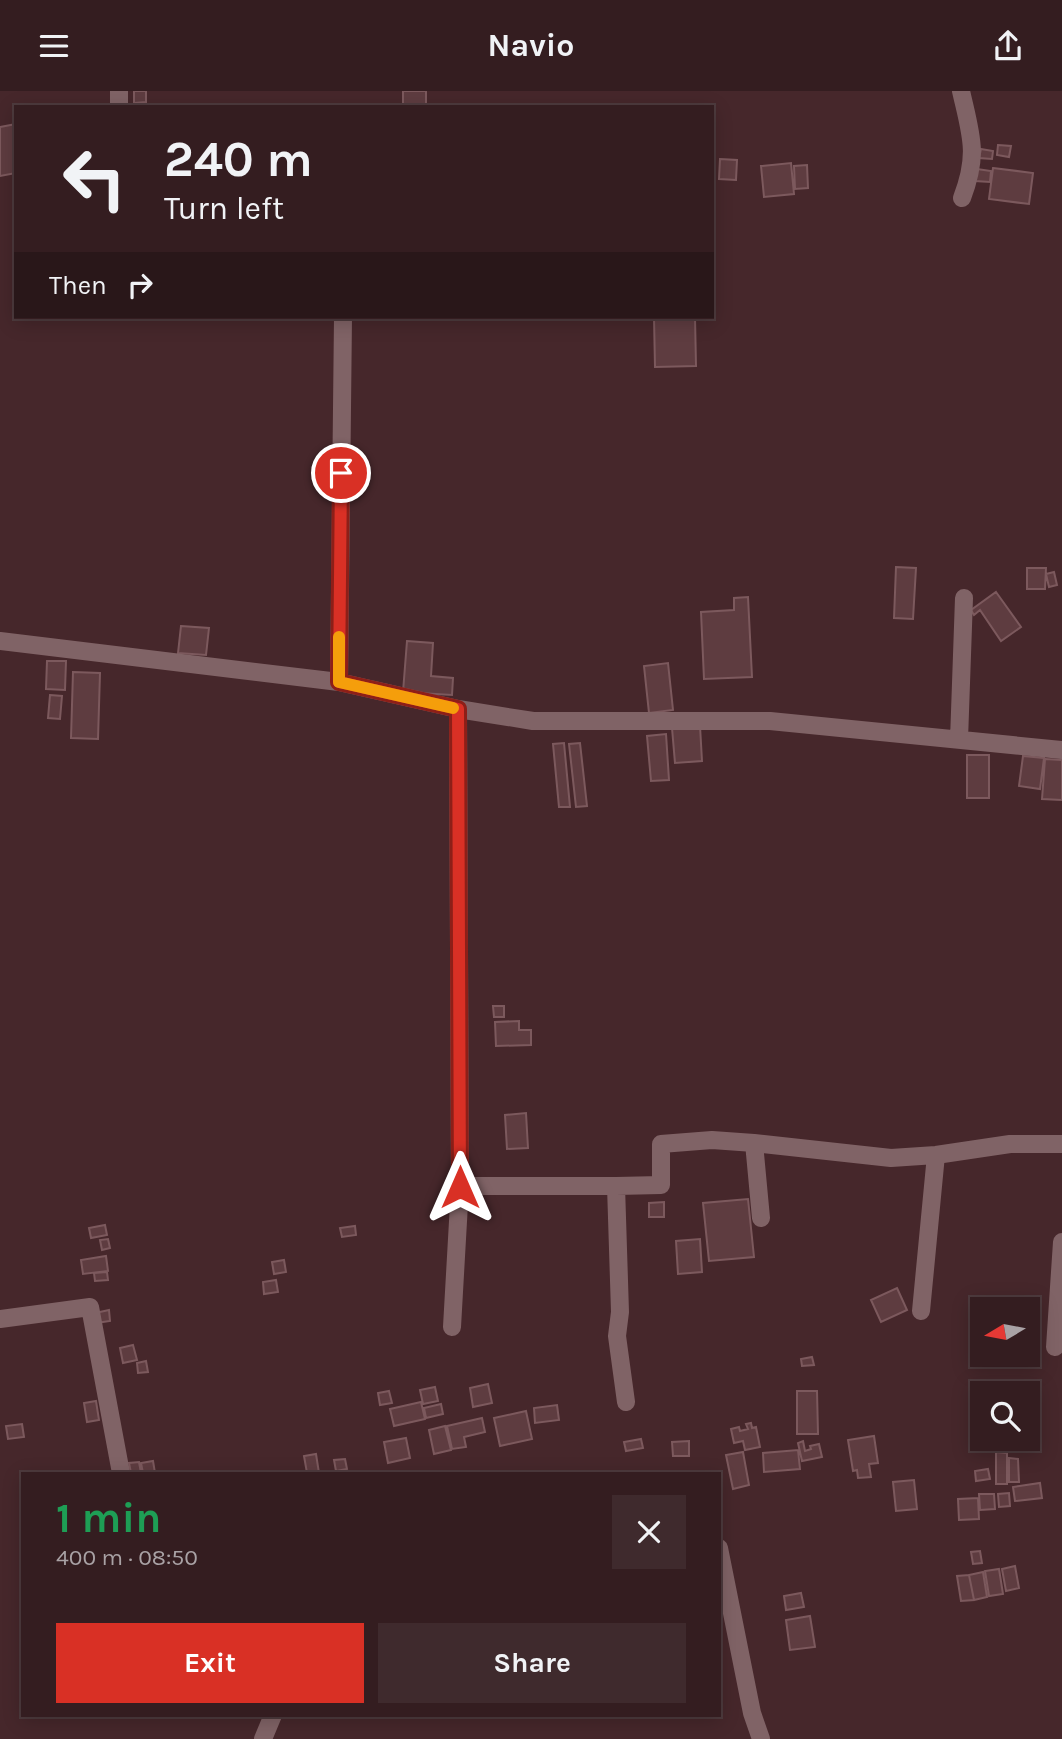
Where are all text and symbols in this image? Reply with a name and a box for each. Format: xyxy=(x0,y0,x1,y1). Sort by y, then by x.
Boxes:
icon: menu xyxy=(35,27,73,65)
text: Navio xyxy=(488,27,574,64)
icon: share xyxy=(989,27,1027,65)
text: 240 m xyxy=(164,131,313,188)
icon: left xyxy=(49,133,140,224)
text: Turn left xyxy=(164,190,284,227)
icon: right xyxy=(121,266,159,304)
text: Then xyxy=(49,270,107,301)
pin xyxy=(311,443,371,503)
icon: arrive xyxy=(322,454,360,492)
position arrow xyxy=(423,1150,497,1224)
north arrow xyxy=(970,1297,1040,1367)
map controls xyxy=(970,1297,1040,1451)
button: search xyxy=(970,1381,1040,1451)
text: 1 min xyxy=(56,1493,161,1543)
button: close xyxy=(612,1495,686,1569)
text: 400 m · 08:50 xyxy=(56,1544,198,1571)
button: Exit xyxy=(56,1623,364,1703)
button: Share xyxy=(378,1623,686,1703)

